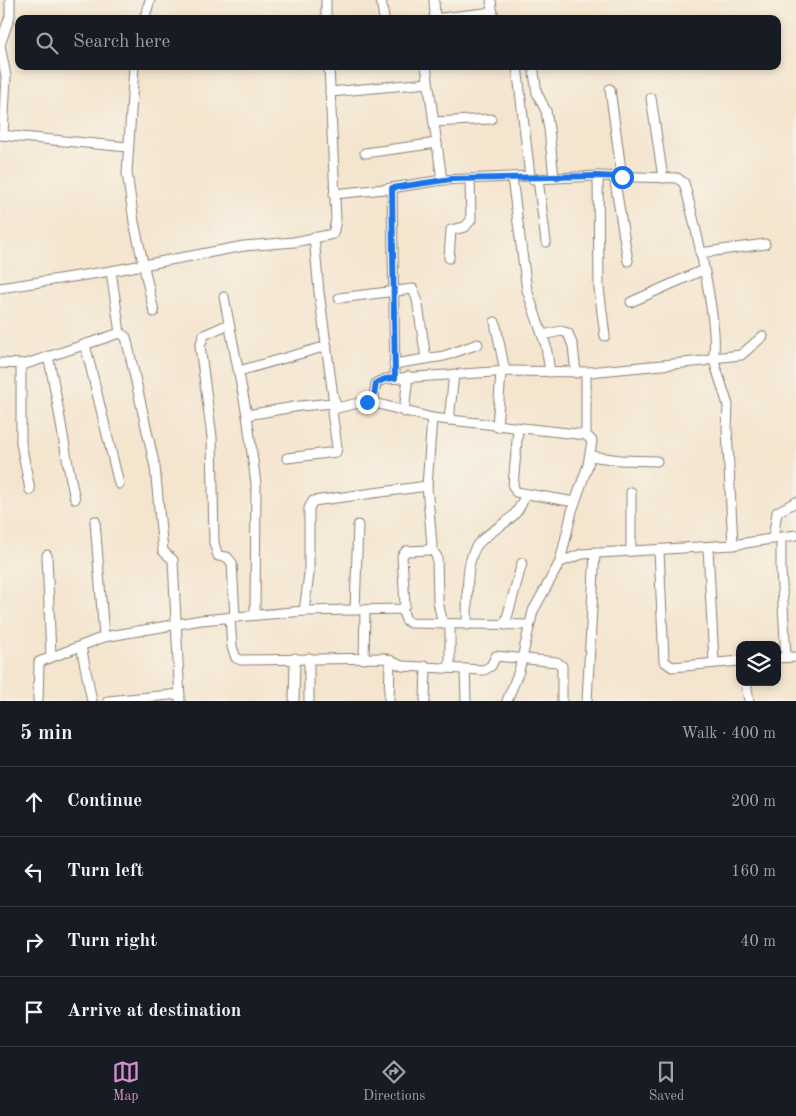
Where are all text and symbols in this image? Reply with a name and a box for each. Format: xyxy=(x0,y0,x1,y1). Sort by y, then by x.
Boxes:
search box xyxy=(15,15,781,70)
icon: search xyxy=(33,29,61,57)
text: Search here xyxy=(73,33,170,52)
route start xyxy=(611,166,634,189)
route end xyxy=(356,391,379,414)
map controls xyxy=(736,641,781,686)
button: layers xyxy=(736,641,781,686)
text: 5 min xyxy=(20,723,73,744)
text: Walk · 400 m xyxy=(681,726,776,742)
icon: ahead xyxy=(20,788,48,816)
text: Continue xyxy=(67,792,142,811)
text: 200 m xyxy=(731,794,776,810)
icon: left xyxy=(20,858,48,886)
text: Turn left xyxy=(67,862,144,881)
text: 160 m xyxy=(731,864,776,880)
icon: right xyxy=(20,928,48,956)
text: Turn right xyxy=(67,932,157,951)
text: 40 m xyxy=(740,934,776,950)
icon: arrive xyxy=(20,998,48,1026)
text: Arrive at destination xyxy=(67,1002,241,1021)
tab: Map xyxy=(112,1058,140,1105)
tab: Directions xyxy=(363,1058,425,1105)
tab: Saved xyxy=(649,1058,684,1105)

